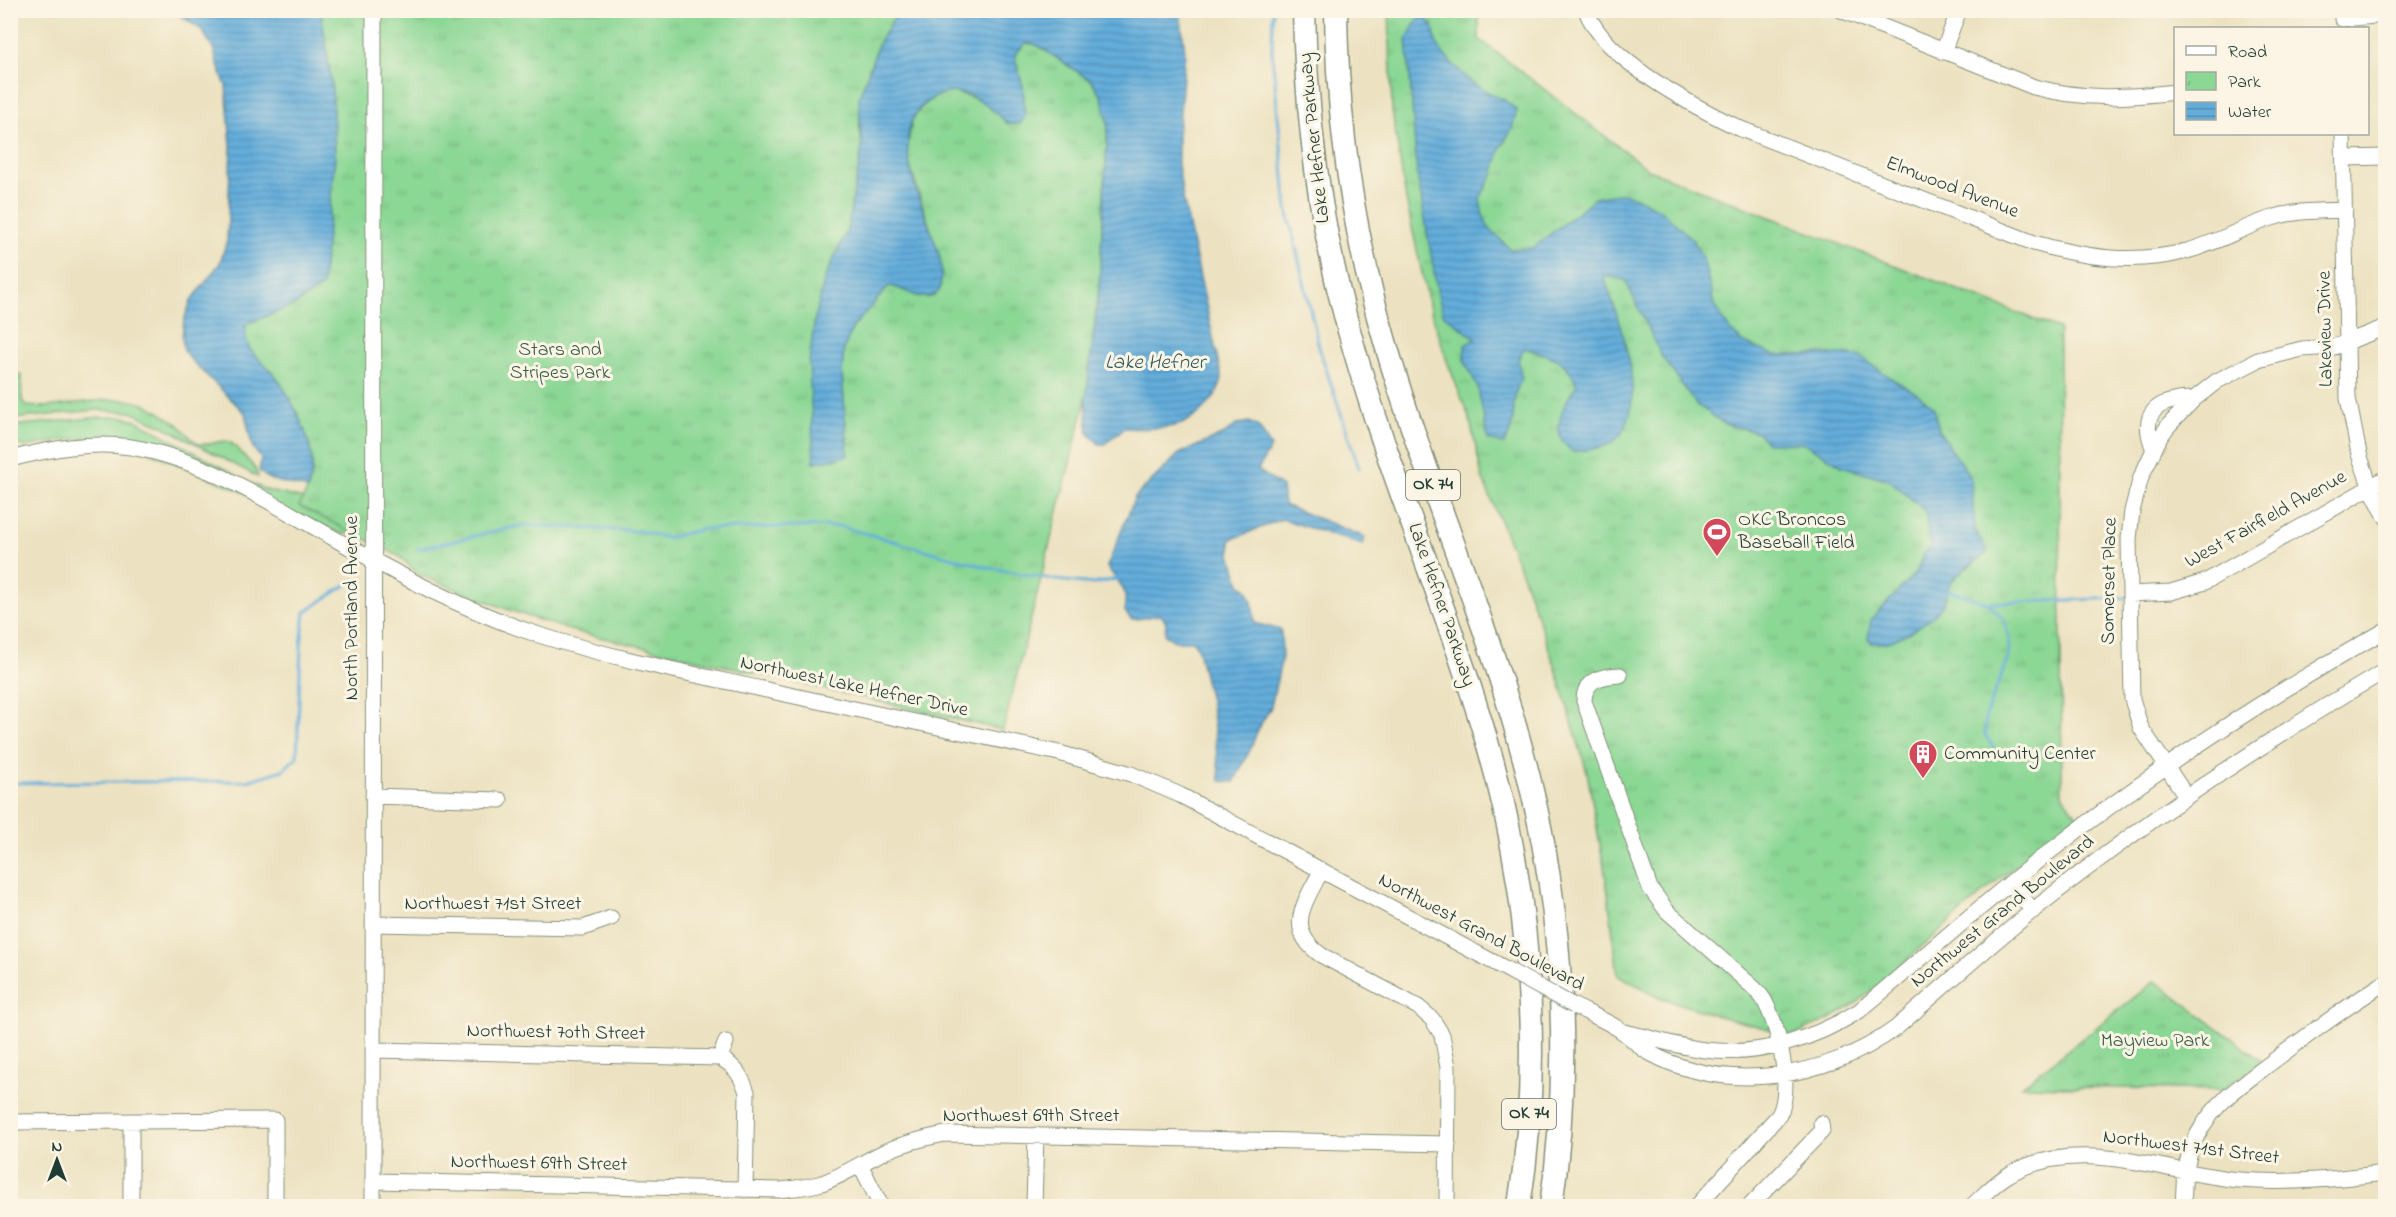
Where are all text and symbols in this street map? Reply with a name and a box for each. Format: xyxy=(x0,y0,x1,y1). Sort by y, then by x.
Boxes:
legend xyxy=(2174,27,2369,135)
text: Road xyxy=(2228,40,2267,66)
street label: Lake Hefner Parkway xyxy=(1292,51,1338,225)
text: Park xyxy=(2228,70,2261,96)
text: Water xyxy=(2228,100,2272,126)
street label: Elmwood Avenue xyxy=(1881,149,2023,227)
street label: Lakeview Drive xyxy=(2310,271,2342,387)
park label: Stars and Stripes Park xyxy=(510,336,610,388)
water label: Lake Hefner xyxy=(1105,348,1207,378)
street label: West Fairfield Avenue xyxy=(2180,463,2352,577)
road number: OK 74 xyxy=(1406,470,1460,500)
place label: OKC Broncos Baseball Field xyxy=(1737,506,1855,558)
street label: North Portland Avenue xyxy=(338,515,367,701)
sports icon: OKC Broncos Baseball Field xyxy=(1701,516,1733,558)
street label: Somerset Place xyxy=(2094,517,2126,645)
street label: Lake Hefner Parkway xyxy=(1399,519,1483,691)
street label: Northwest Lake Hefner Drive xyxy=(737,649,971,725)
building icon: Community Center xyxy=(1907,738,1939,780)
place label: Community Center xyxy=(1944,740,2097,769)
street label: Northwest Grand Boulevard xyxy=(1905,829,2101,995)
street label: Northwest Grand Boulevard xyxy=(1373,866,1589,1000)
street label: Northwest 71st Street xyxy=(404,890,582,919)
street label: Northwest 70th Street xyxy=(466,1017,646,1049)
park label: Mayview Park xyxy=(2101,1027,2210,1056)
road number: OK 74 xyxy=(1502,1099,1556,1129)
street label: Northwest 69th Street xyxy=(943,1102,1120,1131)
street label: Northwest 71st Street xyxy=(2101,1123,2281,1173)
north arrow xyxy=(27,1130,87,1190)
text: N xyxy=(52,1135,63,1159)
street label: Northwest 69th Street xyxy=(450,1148,628,1180)

